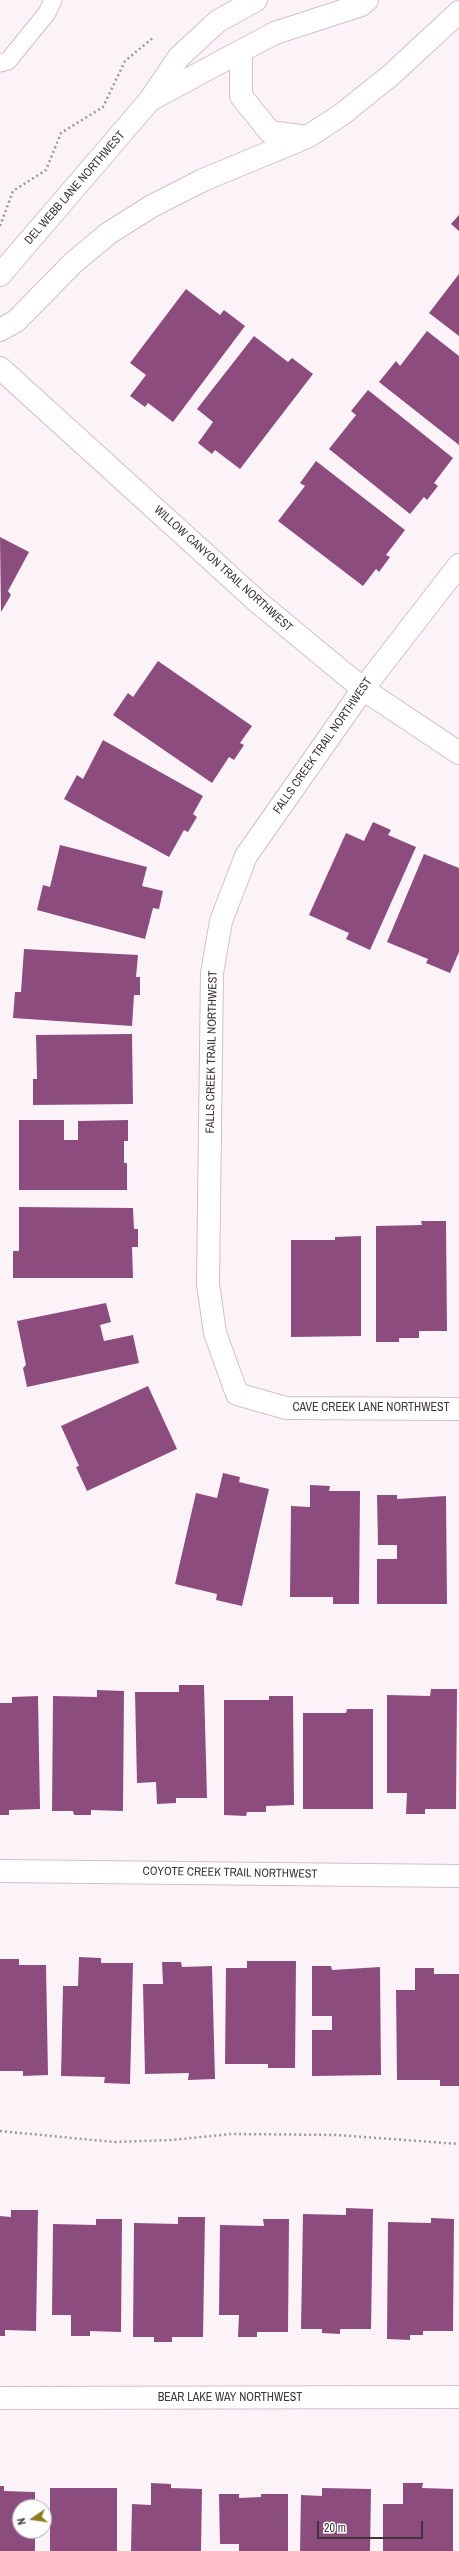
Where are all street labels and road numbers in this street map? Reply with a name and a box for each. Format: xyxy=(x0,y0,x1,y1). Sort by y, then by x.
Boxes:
street label: DEL WEBB LANE NORTHWEST xyxy=(22,128,128,248)
street label: WILLOW CANYON TRAIL NORTHWEST xyxy=(151,503,295,635)
street label: FALLS CREEK TRAIL NORTHWEST xyxy=(270,675,376,817)
street label: FALLS CREEK TRAIL NORTHWEST xyxy=(203,970,221,1134)
street label: CAVE CREEK LANE NORTHWEST xyxy=(292,1401,450,1415)
street label: COYOTE CREEK TRAIL NORTHWEST xyxy=(142,1864,318,1882)
street label: BEAR LAKE WAY NORTHWEST xyxy=(158,2391,302,2405)

